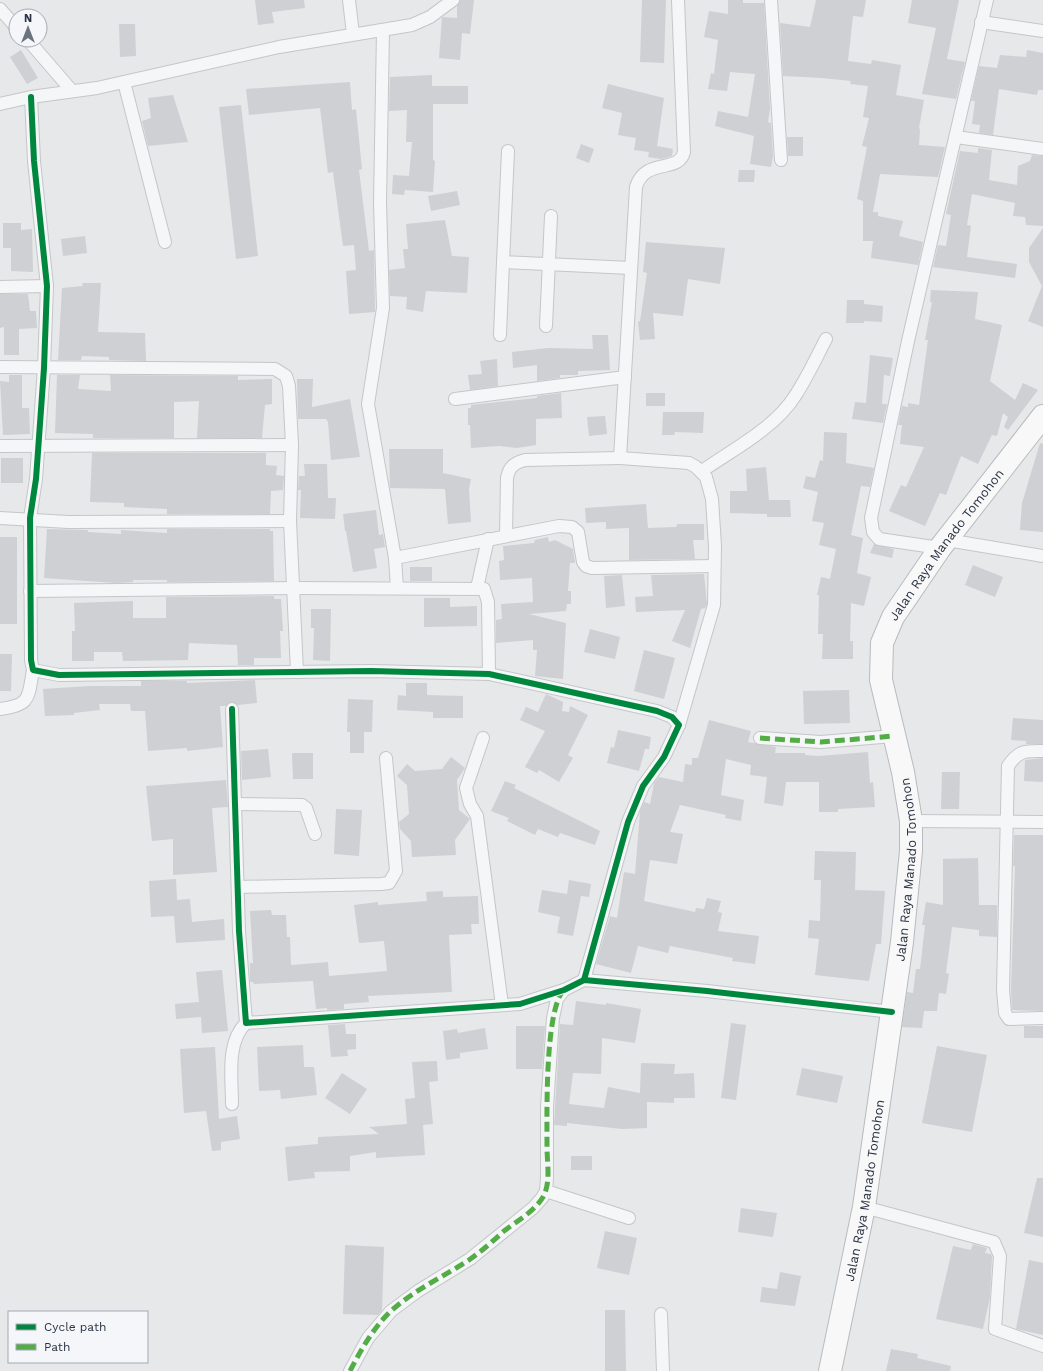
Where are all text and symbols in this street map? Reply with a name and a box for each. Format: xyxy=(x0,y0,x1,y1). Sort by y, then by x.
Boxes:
north arrow xyxy=(8,8,48,48)
text: N xyxy=(24,12,32,25)
street label: Jalan Raya Manado Tomohon xyxy=(886,466,1007,623)
street label: Jalan Raya Manado Tomohon xyxy=(892,777,919,962)
street label: Jalan Raya Manado Tomohon xyxy=(842,1098,887,1283)
legend xyxy=(8,1311,148,1363)
text: Cycle path xyxy=(44,1320,106,1334)
text: Path xyxy=(44,1340,70,1354)

